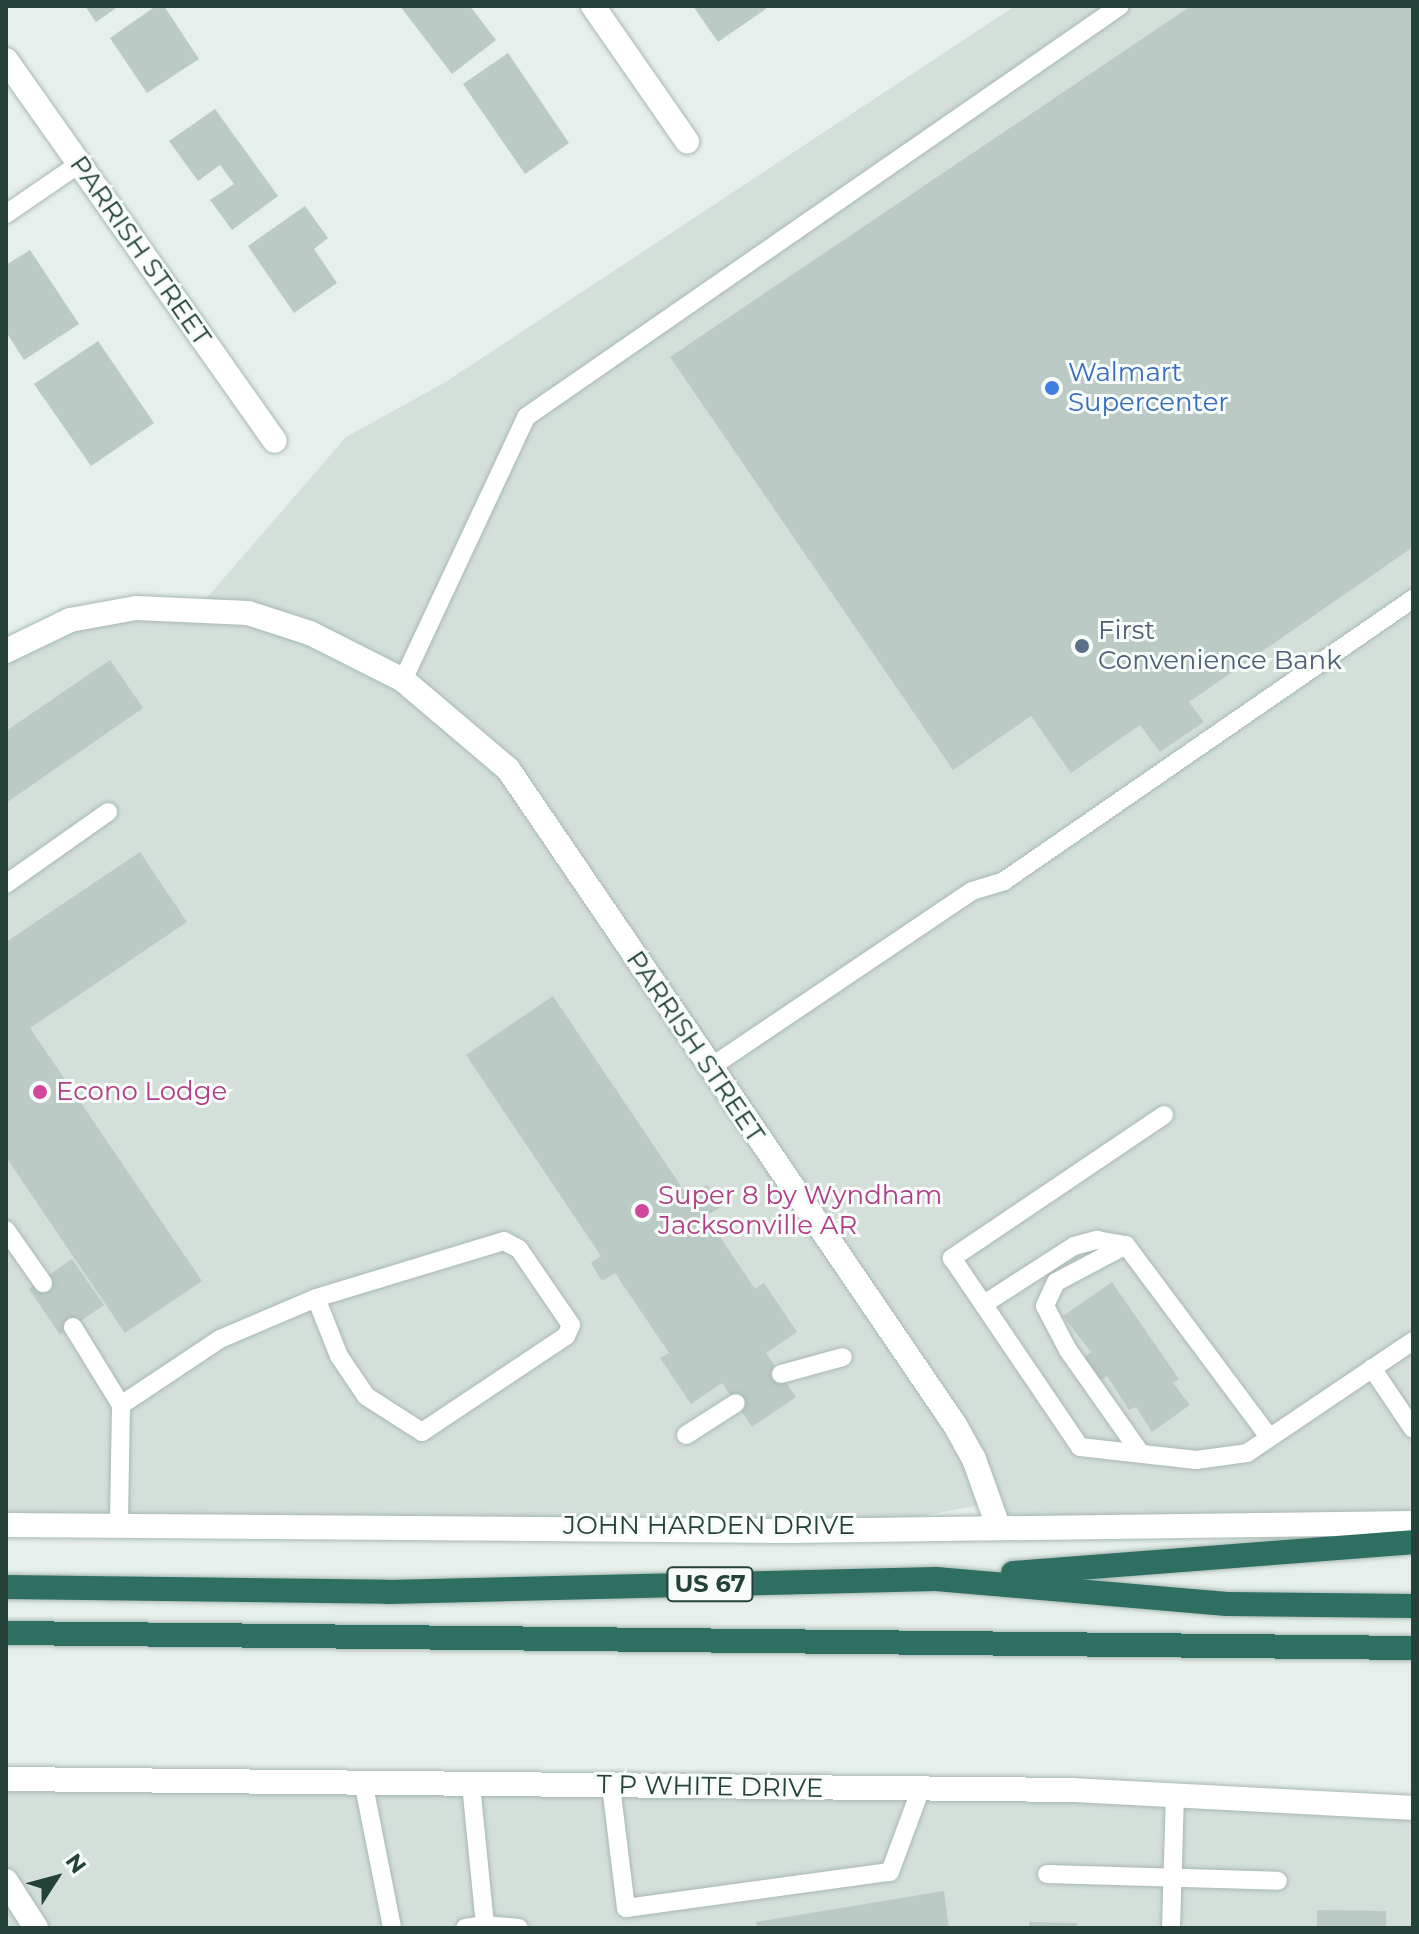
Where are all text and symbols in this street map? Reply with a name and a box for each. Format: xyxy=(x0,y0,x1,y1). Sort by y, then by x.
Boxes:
street label: PARRISH STREET xyxy=(63,150,217,352)
place label: Walmart Supercenter xyxy=(1068,357,1229,418)
marker: Walmart Supercenter xyxy=(1043,379,1061,397)
place label: First Convenience Bank xyxy=(1098,615,1342,676)
marker: First Convenience Bank xyxy=(1073,637,1091,655)
street label: PARRISH STREET xyxy=(619,945,771,1149)
place label: Econo Lodge xyxy=(56,1076,227,1108)
marker: Econo Lodge xyxy=(31,1083,49,1101)
place label: Super 8 by Wyndham Jacksonville AR xyxy=(658,1180,942,1242)
marker: Super 8 by Wyndham Jacksonville AR xyxy=(633,1202,651,1220)
street label: JOHN HARDEN DRIVE xyxy=(563,1510,855,1542)
road number: US 67 xyxy=(666,1564,754,1604)
street label: T P WHITE DRIVE xyxy=(596,1769,824,1805)
north arrow xyxy=(16,1838,96,1918)
text: N xyxy=(60,1848,92,1879)

